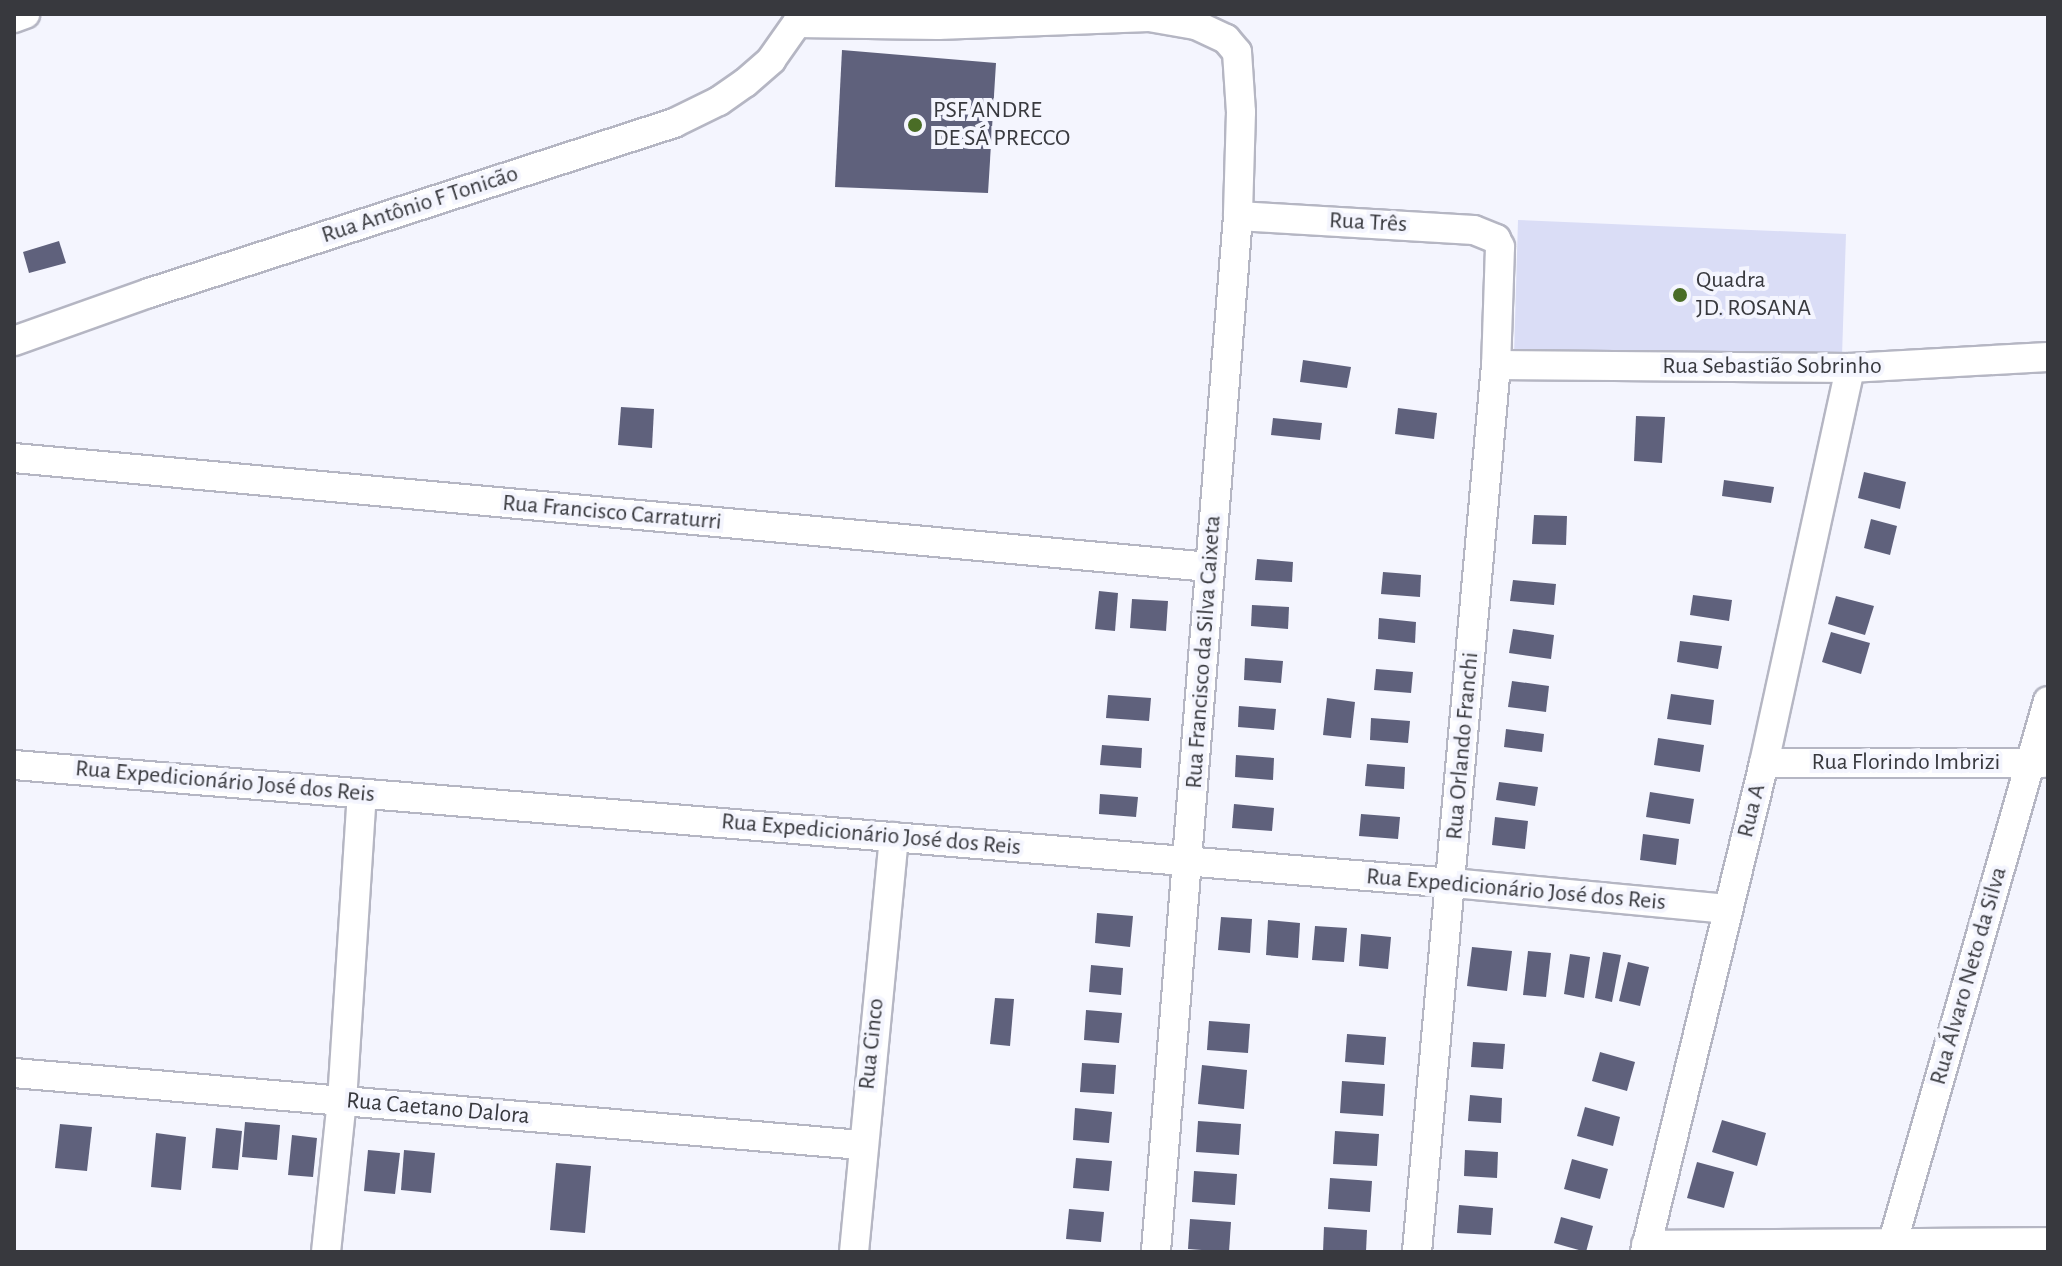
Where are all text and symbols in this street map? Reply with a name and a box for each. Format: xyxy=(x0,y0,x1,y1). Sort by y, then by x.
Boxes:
place label: PSF ANDRE DE SÁ PRECCO xyxy=(933,97,1070,153)
marker: PSF ANDRE DE SÁ PRECCO xyxy=(904,114,926,136)
street label: Rua Antônio F Tonicão xyxy=(318,160,522,250)
street label: Rua Três xyxy=(1328,207,1408,239)
place label: Quadra JD. ROSANA xyxy=(1696,267,1811,323)
marker: Quadra JD. ROSANA xyxy=(1671,286,1689,304)
street label: Rua Sebastião Sobrinho xyxy=(1662,353,1882,381)
street label: Rua Francisco Carraturri xyxy=(501,489,723,537)
street label: Rua Francisco da Silva Caixeta xyxy=(1180,514,1228,790)
street label: Rua Orlando Franchi xyxy=(1440,651,1486,841)
street label: Rua Florindo Imbrizi xyxy=(1812,749,2000,777)
street label: Rua Expedicionário José dos Reis xyxy=(74,755,376,809)
street label: Rua A xyxy=(1731,781,1773,841)
street label: Rua Expedicionário José dos Reis xyxy=(720,808,1022,862)
street label: Rua Expedicionário José dos Reis xyxy=(1365,863,1667,917)
street label: Rua Álvaro Neto da Silva xyxy=(1924,864,2014,1088)
street label: Rua Cinco xyxy=(853,997,891,1091)
street label: Rua Caetano Dalora xyxy=(345,1087,531,1131)

